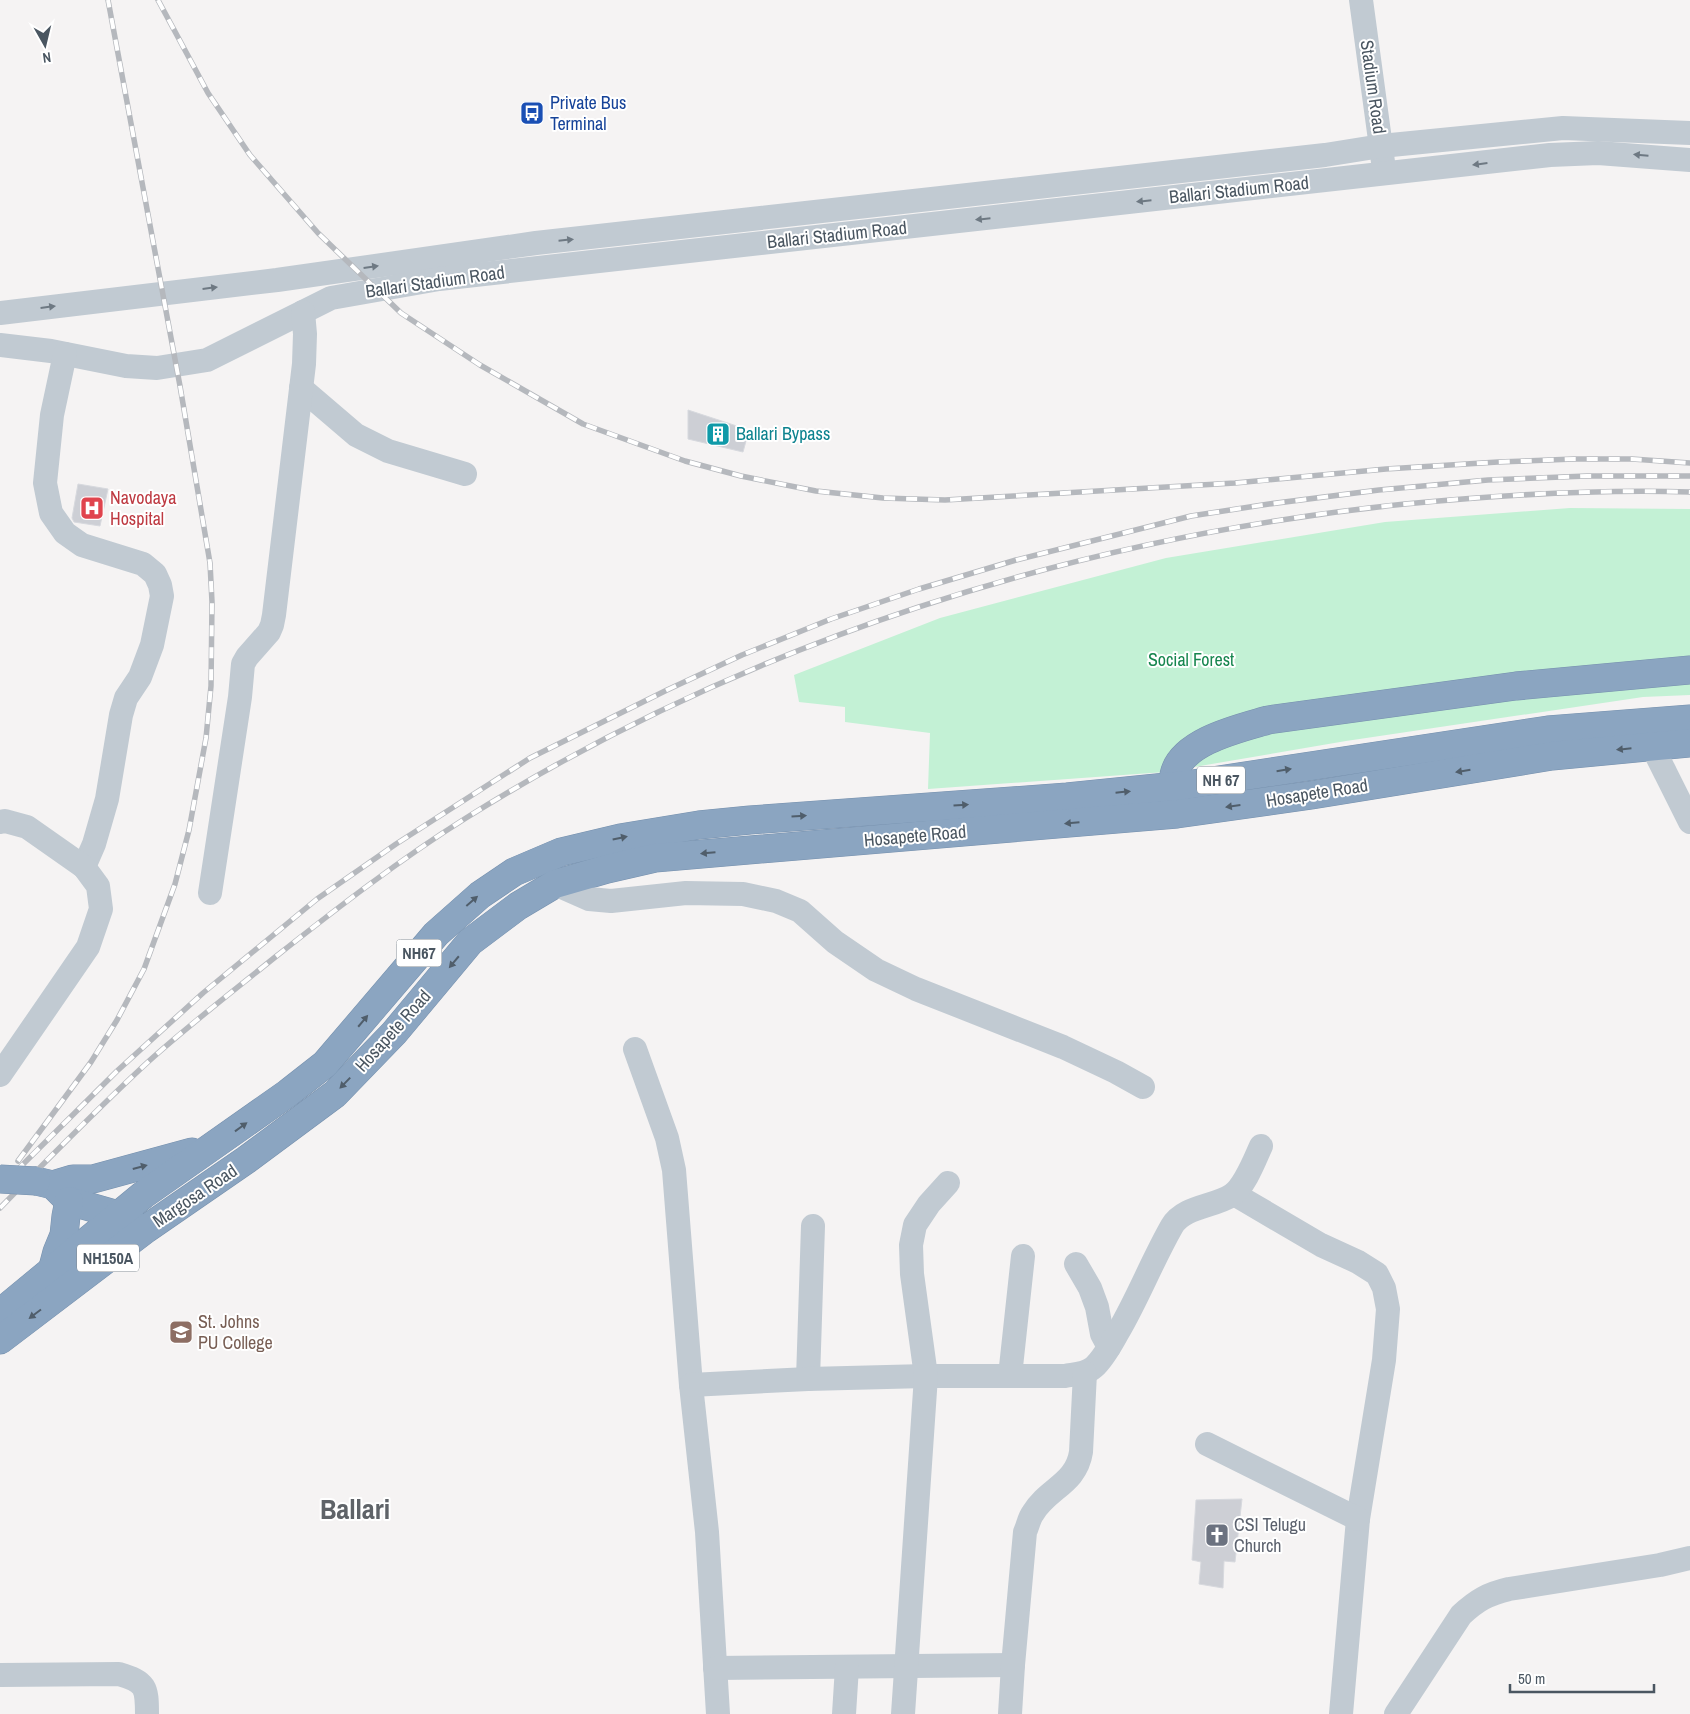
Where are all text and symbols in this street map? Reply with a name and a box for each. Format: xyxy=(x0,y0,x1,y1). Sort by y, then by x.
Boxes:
north arrow xyxy=(20,20,70,70)
street label: Stadium Road xyxy=(1355,38,1392,135)
text: N xyxy=(41,48,52,67)
place label: Private Bus Terminal xyxy=(550,90,626,136)
bus stop icon: Private Bus Terminal xyxy=(519,100,545,126)
one-way arrow xyxy=(1633,151,1649,159)
one-way arrow xyxy=(1471,160,1487,168)
street label: Ballari Stadium Road xyxy=(1168,170,1310,209)
one-way arrow xyxy=(1136,197,1152,205)
street label: Ballari Stadium Road xyxy=(766,215,908,254)
one-way arrow xyxy=(974,215,990,223)
one-way arrow xyxy=(559,236,575,244)
street label: Ballari Stadium Road xyxy=(364,259,506,304)
one-way arrow xyxy=(363,262,379,270)
one-way arrow xyxy=(202,284,218,292)
one-way arrow xyxy=(41,303,57,311)
building icon: Ballari Bypass xyxy=(705,421,731,447)
place label: Ballari Bypass xyxy=(736,421,830,446)
place label: Navodaya Hospital xyxy=(110,485,176,531)
hospital icon: Navodaya Hospital xyxy=(79,495,105,521)
park label: Social Forest xyxy=(1148,647,1234,672)
one-way arrow xyxy=(1616,745,1632,753)
road number: NH 67 xyxy=(1197,766,1245,794)
one-way arrow xyxy=(1276,766,1292,774)
one-way arrow xyxy=(1455,767,1471,775)
street label: Hosapete Road xyxy=(1264,772,1370,813)
one-way arrow xyxy=(1115,787,1131,795)
one-way arrow xyxy=(953,801,969,809)
one-way arrow xyxy=(1225,802,1241,810)
one-way arrow xyxy=(791,812,807,820)
street label: Hosapete Road xyxy=(863,819,967,852)
one-way arrow xyxy=(1063,819,1079,827)
one-way arrow xyxy=(612,834,627,842)
one-way arrow xyxy=(699,849,715,857)
one-way arrow xyxy=(466,896,479,907)
road number: NH67 xyxy=(396,940,442,966)
one-way arrow xyxy=(448,955,459,968)
street label: Hosapete Road xyxy=(349,984,436,1077)
one-way arrow xyxy=(357,1015,368,1027)
one-way arrow xyxy=(339,1077,351,1089)
one-way arrow xyxy=(234,1122,248,1132)
street label: Margosa Road xyxy=(148,1158,242,1233)
one-way arrow xyxy=(133,1162,148,1170)
road number: NH150A xyxy=(77,1244,139,1272)
one-way arrow xyxy=(28,1309,42,1319)
place label: St. Johns PU College xyxy=(198,1309,273,1355)
school or university icon: St. Johns PU College xyxy=(168,1319,194,1345)
district label: Ballari xyxy=(320,1490,390,1528)
place label: CSI Telugu Church xyxy=(1234,1512,1306,1558)
church icon: CSI Telugu Church xyxy=(1204,1522,1230,1548)
scale bar xyxy=(1510,1662,1654,1694)
text: 50 m xyxy=(1518,1668,1545,1689)

